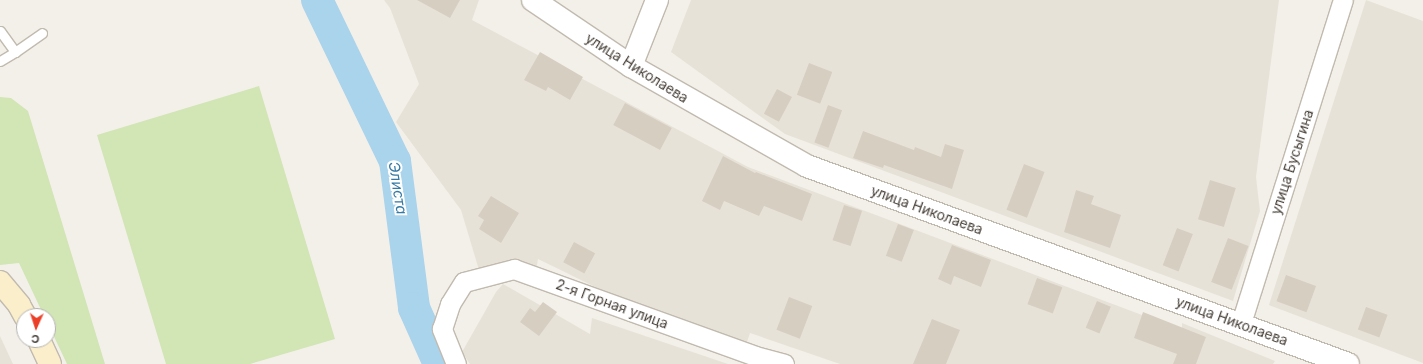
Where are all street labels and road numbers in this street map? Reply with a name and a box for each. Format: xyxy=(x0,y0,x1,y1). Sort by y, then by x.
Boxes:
street label: улица Николаева xyxy=(583,30,691,106)
street label: улица Бусыгина xyxy=(1267,107,1317,217)
street label: улица Николаева xyxy=(869,182,985,238)
street label: 2-я Горная улица xyxy=(554,276,670,332)
street label: улица Николаева xyxy=(1174,293,1290,349)

